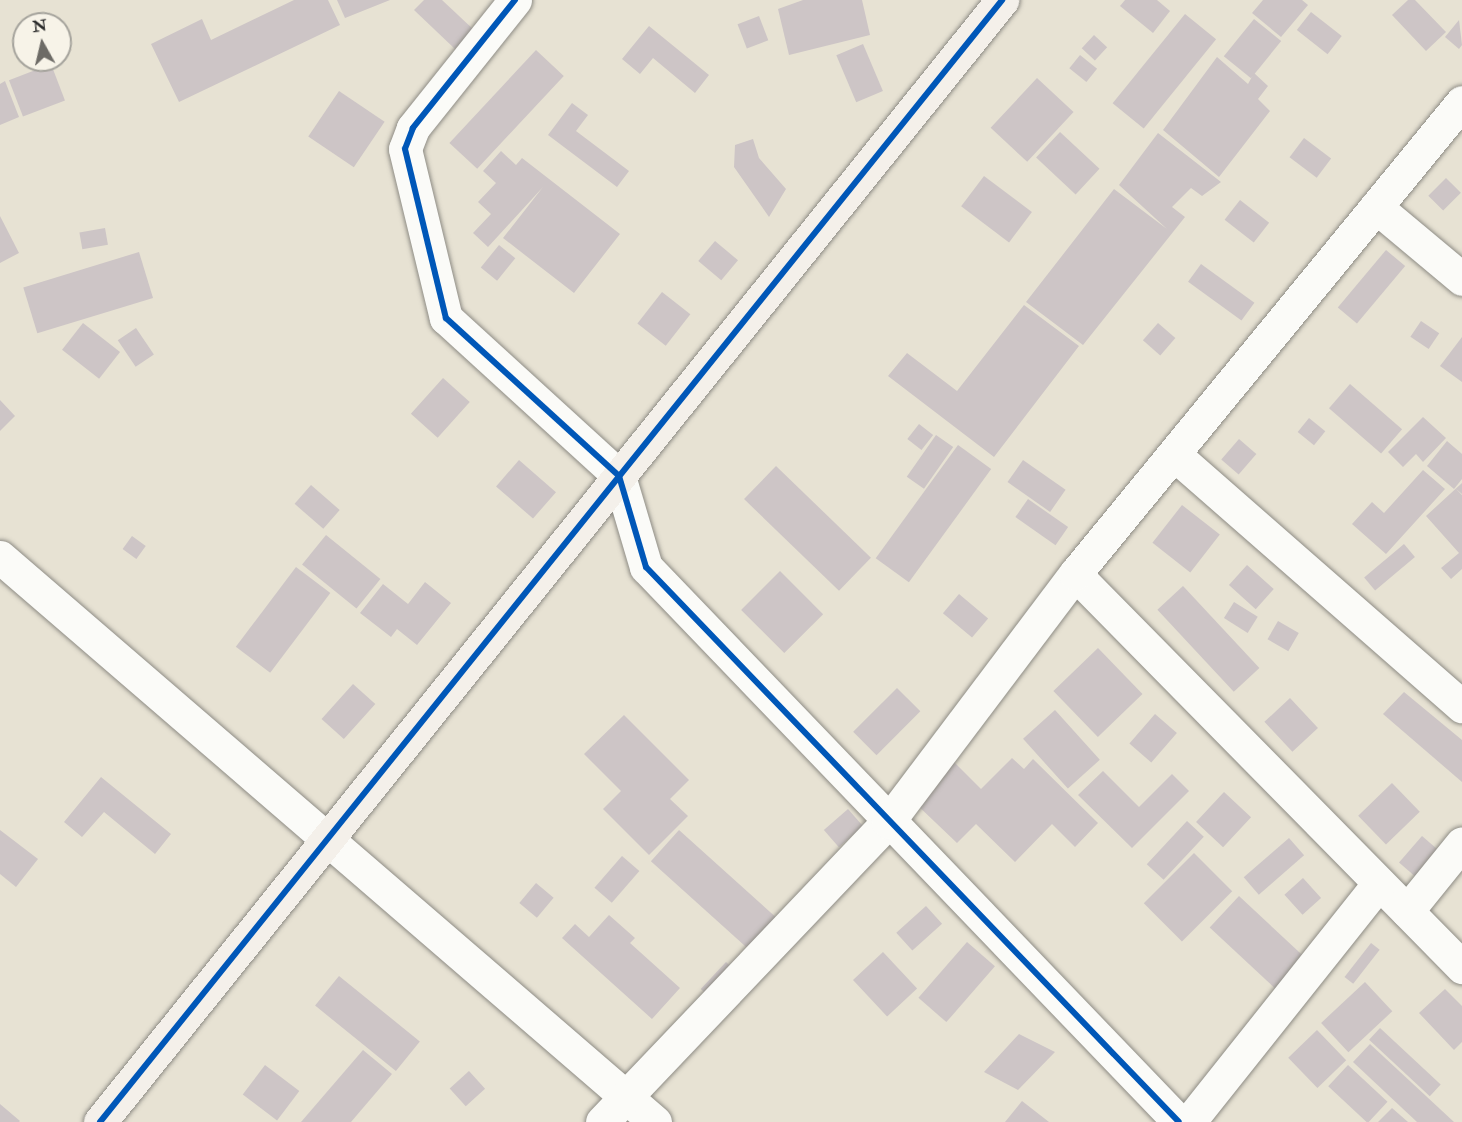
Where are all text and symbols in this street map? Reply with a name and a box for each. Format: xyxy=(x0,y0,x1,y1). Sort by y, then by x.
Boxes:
north arrow xyxy=(12,12,72,72)
text: N xyxy=(31,15,48,37)

